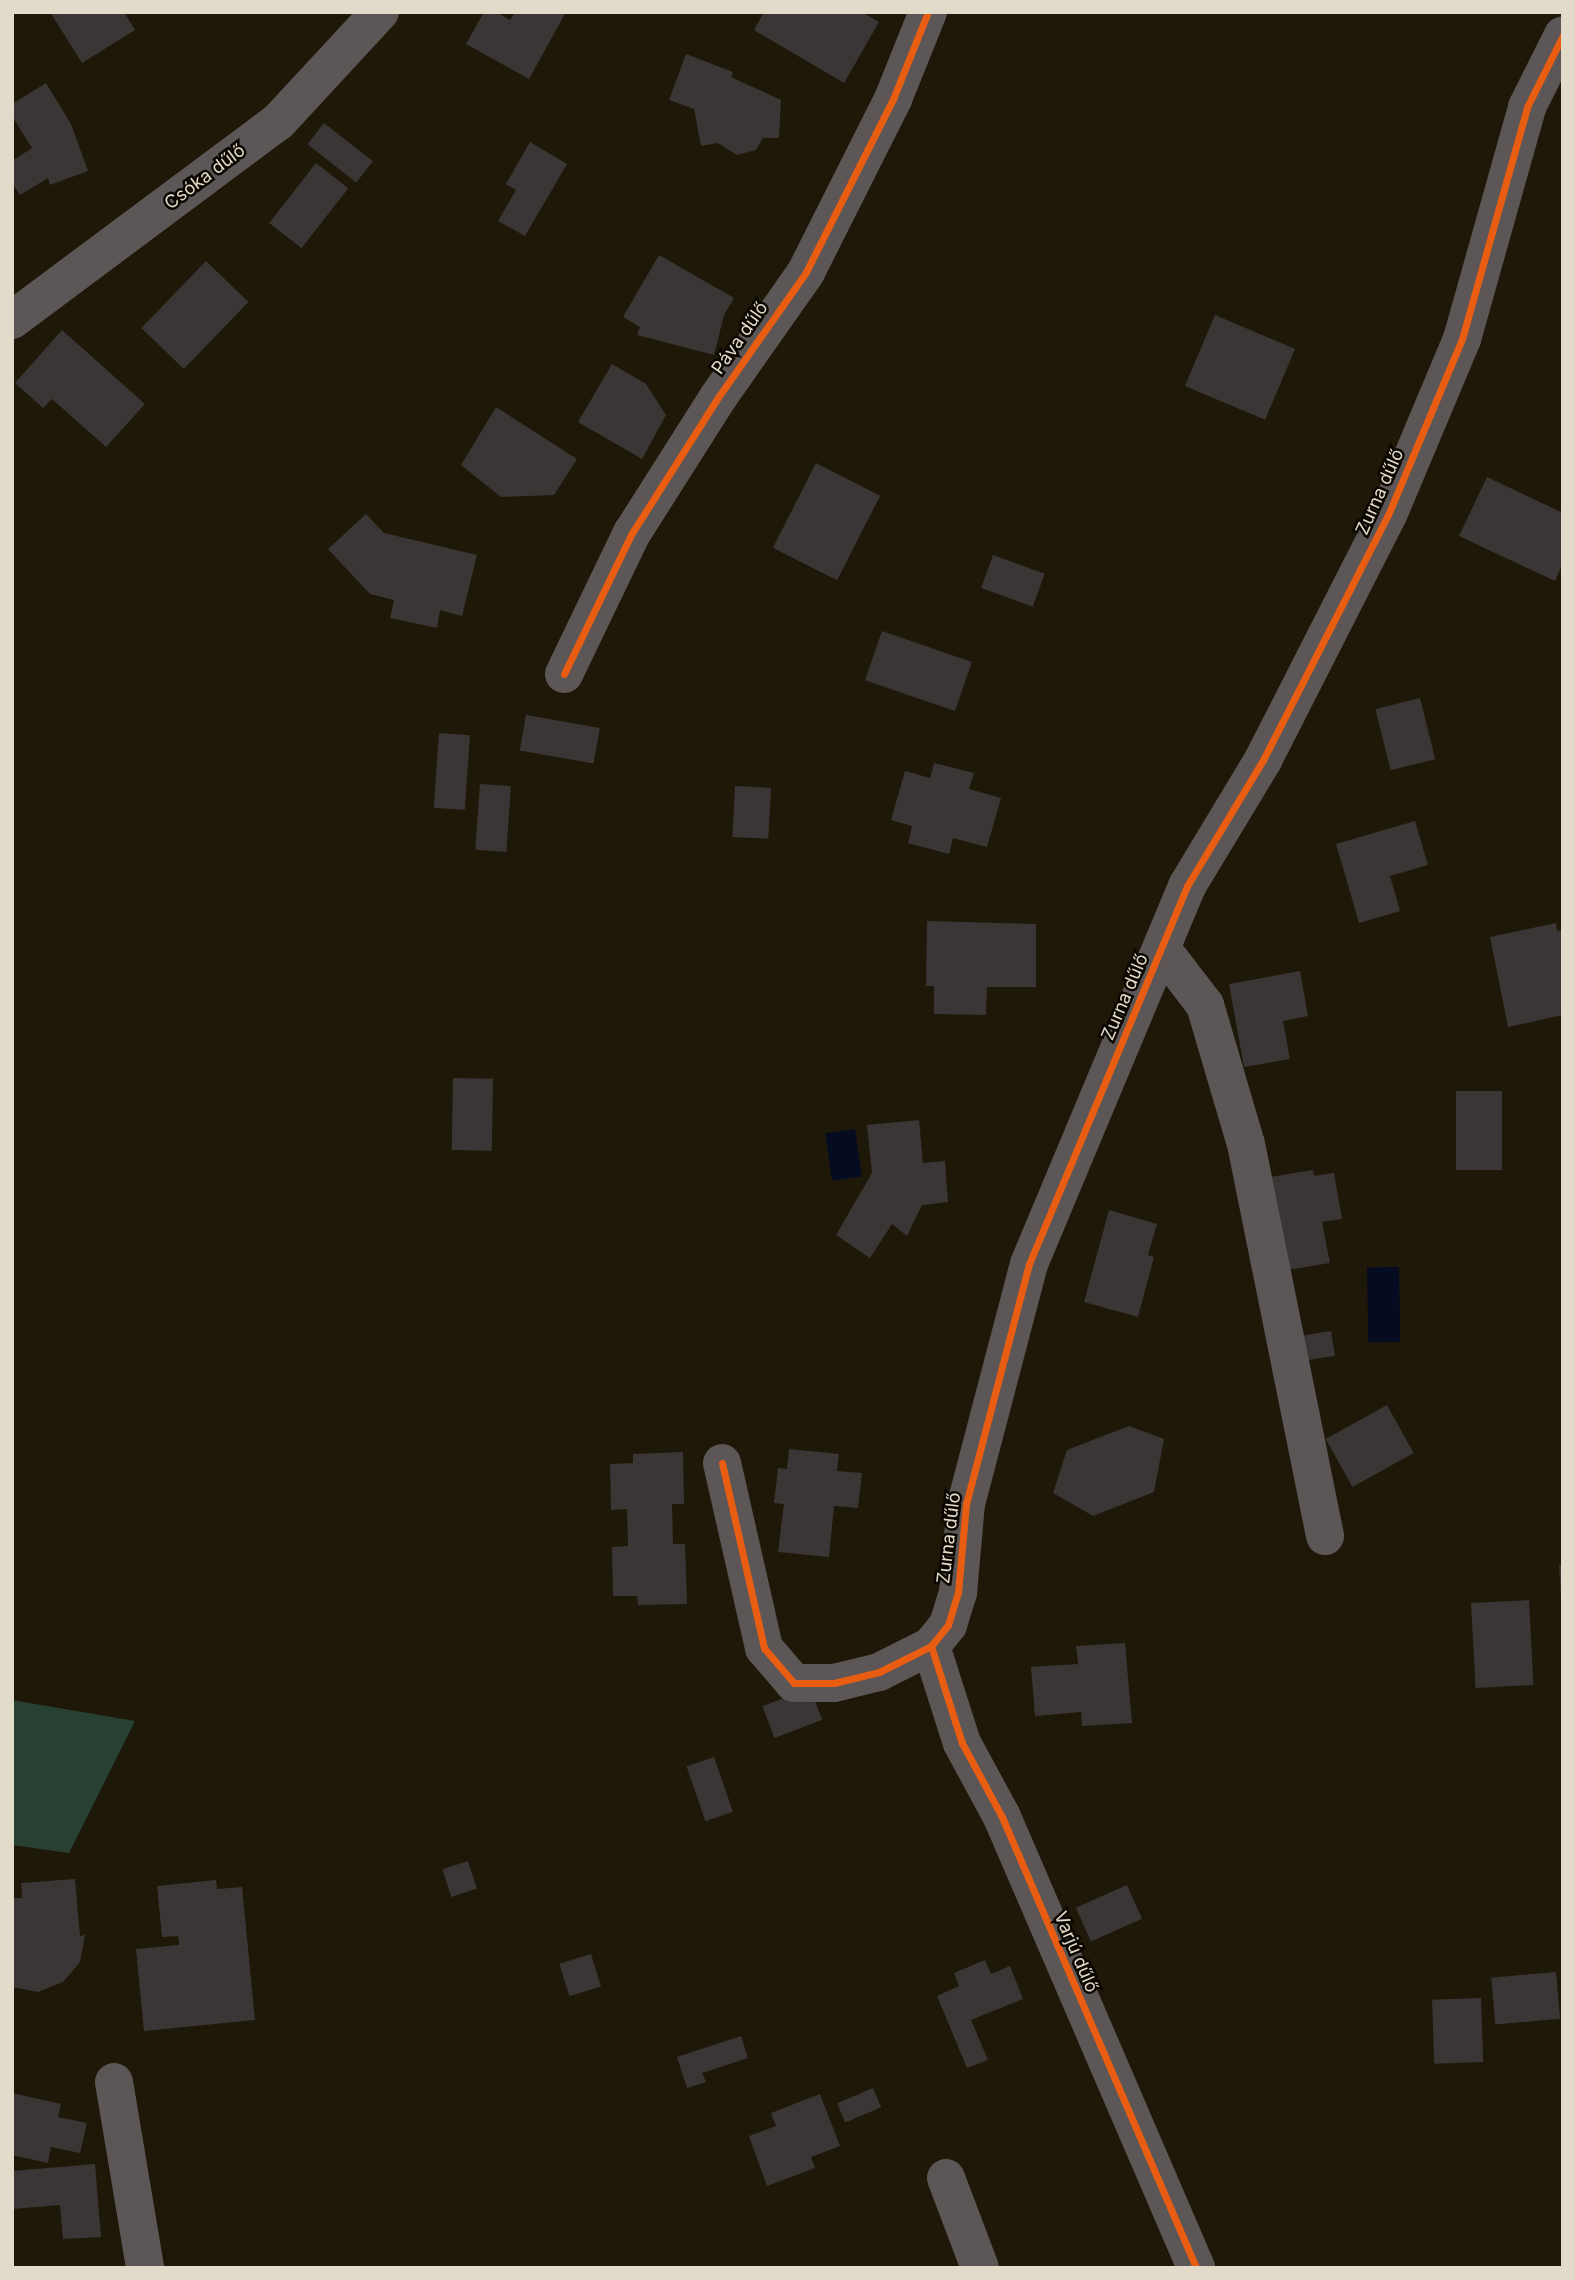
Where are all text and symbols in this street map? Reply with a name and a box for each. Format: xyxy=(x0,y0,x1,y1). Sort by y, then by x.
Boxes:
street label: Csóka dűlő xyxy=(160,140,250,214)
street label: Páva dűlő xyxy=(707,298,773,378)
street label: Zurna dűlő xyxy=(1351,446,1409,538)
street label: Zurna dűlő xyxy=(1097,951,1153,1043)
street label: Zurna dűlő xyxy=(933,1491,965,1585)
street label: Varjú dűlő xyxy=(1049,1908,1103,1996)

